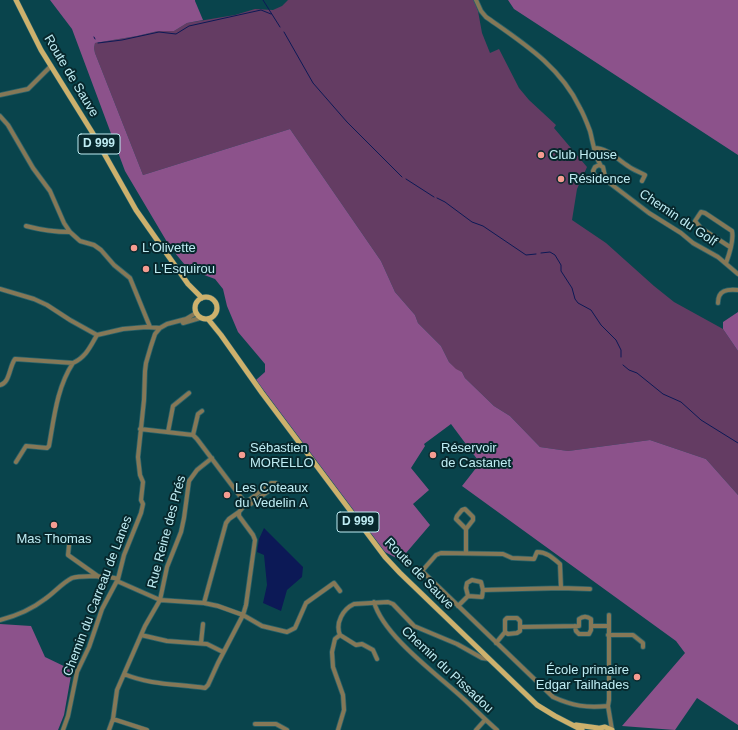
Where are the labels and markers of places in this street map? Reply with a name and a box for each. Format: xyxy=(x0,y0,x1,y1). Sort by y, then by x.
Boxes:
place label: Club House xyxy=(549,147,617,163)
marker: Club House xyxy=(536,150,546,160)
place label: Résidence xyxy=(569,171,630,187)
marker: Résidence xyxy=(556,174,566,184)
place label: L'Olivette xyxy=(142,240,196,256)
marker: L'Olivette xyxy=(129,243,139,253)
place label: L'Esquirou xyxy=(154,261,215,277)
marker: L'Esquirou xyxy=(141,264,151,274)
place label: Sébastien MORELLO xyxy=(250,440,314,471)
place label: Réservoir de Castanet xyxy=(441,440,511,471)
marker: Sébastien MORELLO xyxy=(237,450,247,460)
marker: Réservoir de Castanet xyxy=(428,450,438,460)
place label: Les Coteaux du Vedelin A xyxy=(235,480,308,511)
marker: Les Coteaux du Vedelin A xyxy=(222,490,232,500)
marker: Mas Thomas xyxy=(49,520,59,530)
place label: Mas Thomas xyxy=(16,531,92,547)
place label: École primaire Edgar Tailhades xyxy=(536,662,629,693)
marker: École primaire Edgar Tailhades xyxy=(632,672,642,682)

